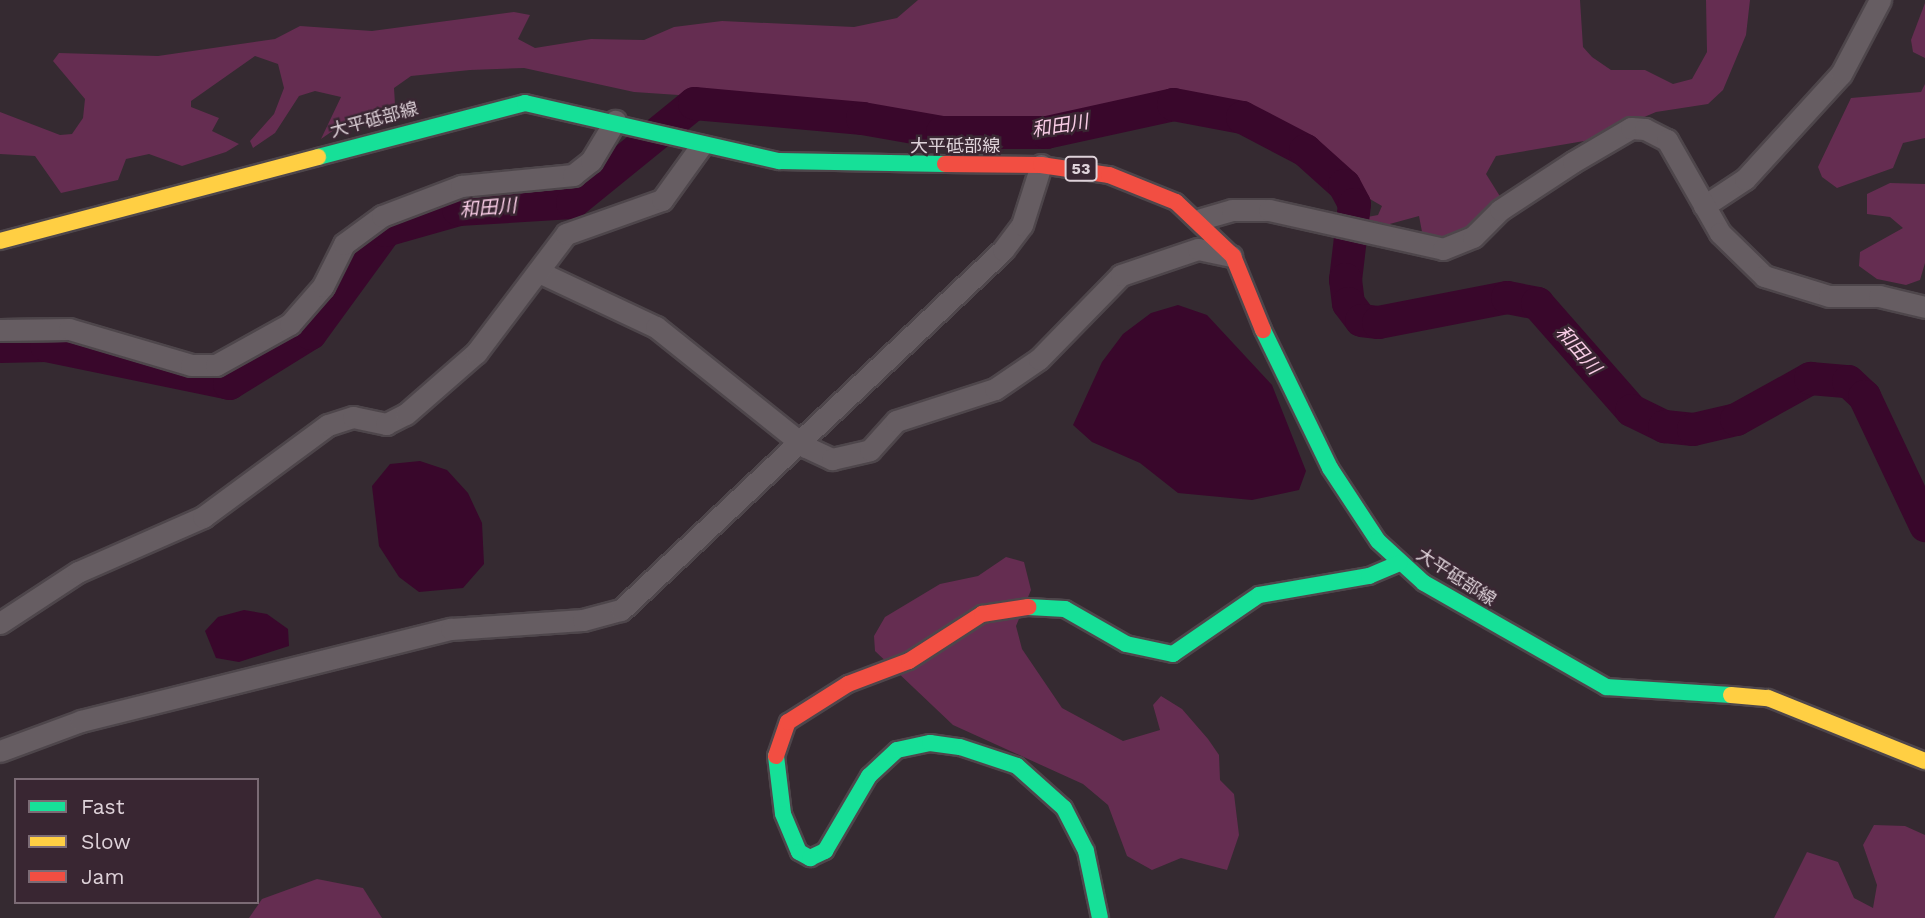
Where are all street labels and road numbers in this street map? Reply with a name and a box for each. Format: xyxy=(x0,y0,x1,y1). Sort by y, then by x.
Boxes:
street label: 大平砥部線 xyxy=(328,98,420,142)
street label: 大平砥部線 xyxy=(910,135,1000,157)
road number: 53 xyxy=(1064,156,1098,182)
street label: 大平砥部線 xyxy=(1412,543,1500,611)

